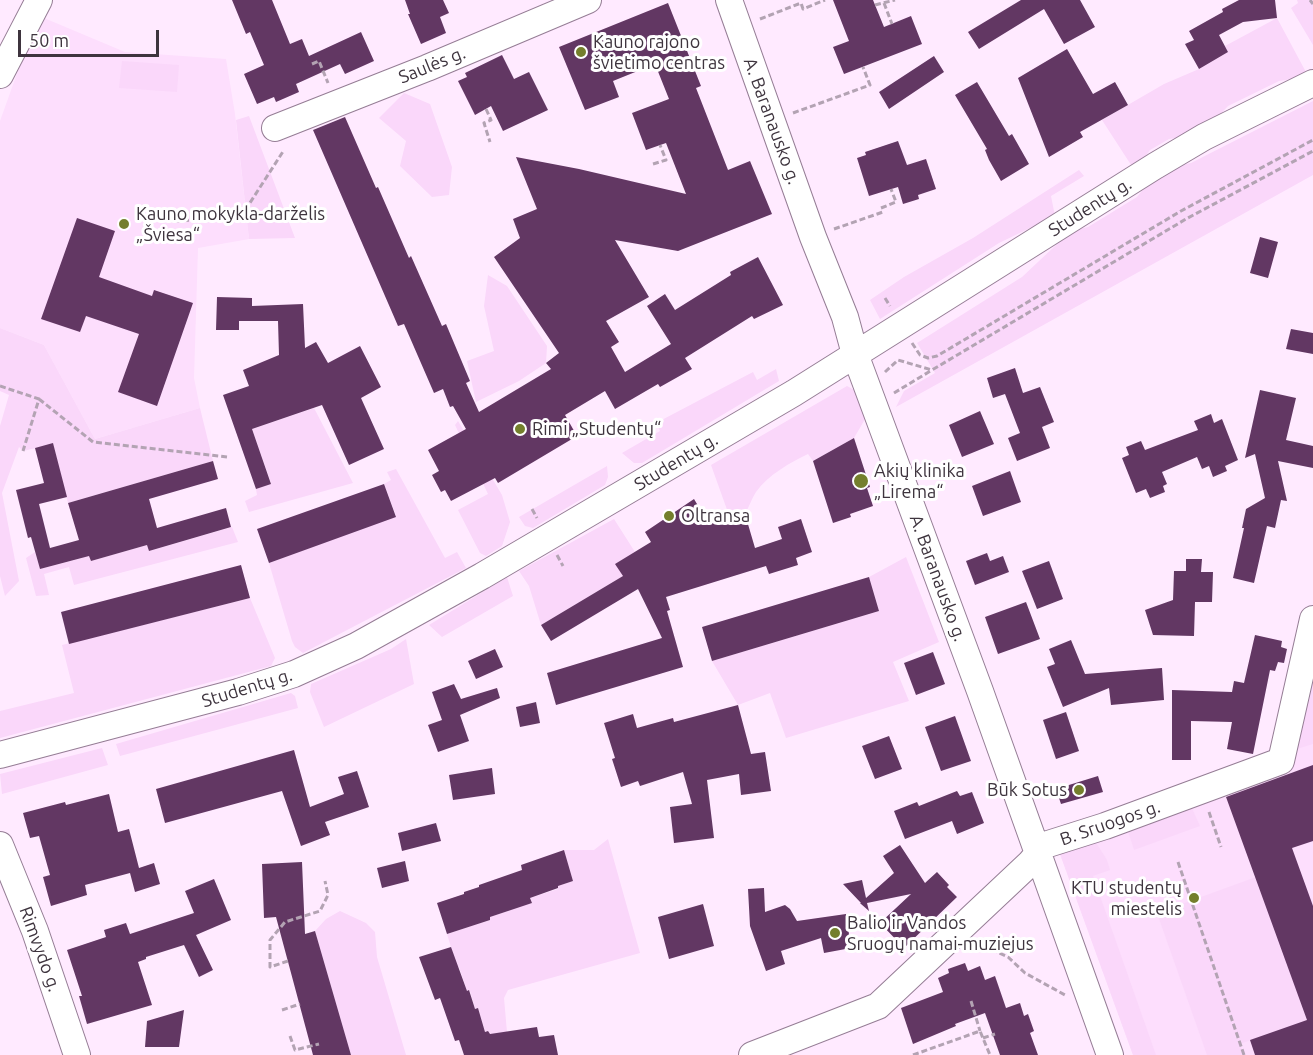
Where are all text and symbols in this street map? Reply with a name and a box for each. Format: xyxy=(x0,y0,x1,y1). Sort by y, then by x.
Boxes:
scale bar xyxy=(21,18,162,56)
text: 50 m xyxy=(29,30,69,50)
place label: Kauno rajono švietimo centras xyxy=(593,31,725,74)
street label: Saulės g. xyxy=(395,42,469,88)
marker: Kauno rajono švietimo centras xyxy=(574,45,588,59)
street label: A. Baranausko g. xyxy=(739,55,805,187)
street label: Studentų g. xyxy=(1045,173,1135,241)
place label: Kauno mokykla-darželis „Šviesa“ xyxy=(136,203,325,246)
marker: Kauno mokykla-darželis „Šviesa“ xyxy=(117,217,131,231)
place label: Rimi „Studentų“ xyxy=(532,418,661,440)
marker: Rimi „Studentų“ xyxy=(513,422,527,436)
street label: Studentų g. xyxy=(630,429,722,495)
place label: Akių klinika „Lirema“ xyxy=(874,460,965,502)
marker: Akių klinika „Lirema“ xyxy=(852,472,870,490)
place label: Oltransa xyxy=(681,505,750,527)
marker: Oltransa xyxy=(662,509,676,523)
street label: A. Baranausko g. xyxy=(905,512,971,644)
street label: Studentų g. xyxy=(199,664,295,712)
place label: Būk Sotus xyxy=(987,779,1067,801)
marker: Būk Sotus xyxy=(1072,783,1086,797)
street label: B. Sruogos g. xyxy=(1057,796,1163,850)
place label: KTU studentų miestelis xyxy=(1071,877,1182,920)
marker: KTU studentų miestelis xyxy=(1187,891,1201,905)
street label: Rimvydo g. xyxy=(15,904,65,994)
place label: Balio ir Vandos Sruogų namai-muziejus xyxy=(847,912,1034,954)
marker: Balio ir Vandos Sruogų namai-muziejus xyxy=(828,926,842,940)

